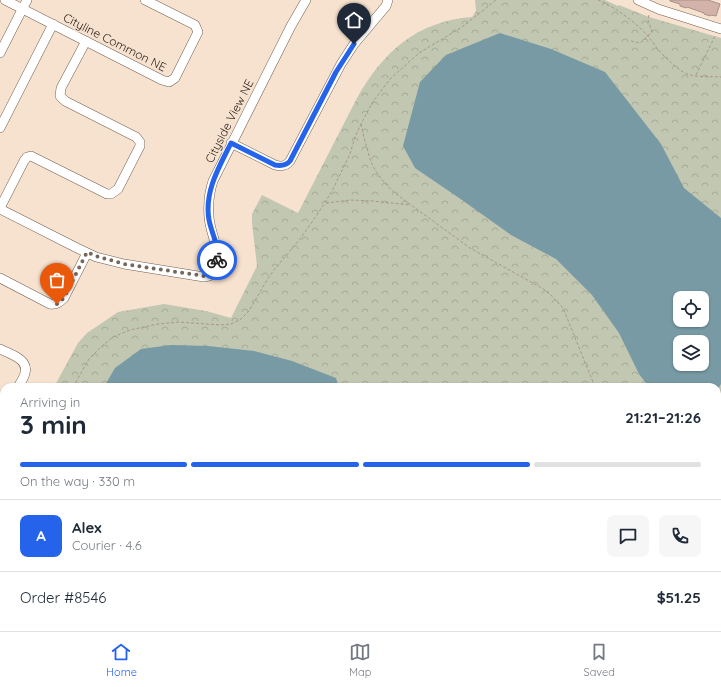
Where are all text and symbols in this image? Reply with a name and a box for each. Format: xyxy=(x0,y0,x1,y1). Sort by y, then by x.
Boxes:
pin xyxy=(337,3,371,44)
icon: home xyxy=(343,9,365,31)
street label: Cityline Common NE xyxy=(61,10,169,75)
street label: Cityside View NE xyxy=(201,77,257,165)
courier xyxy=(197,240,237,280)
icon: bike xyxy=(206,249,228,271)
pin xyxy=(40,263,74,304)
icon: bag xyxy=(46,269,68,291)
map controls xyxy=(673,291,709,371)
button: locate xyxy=(673,291,709,327)
button: layers xyxy=(673,335,709,371)
text: Arriving in xyxy=(20,394,80,410)
text: 3 min xyxy=(20,408,87,441)
text: 21:21–21:26 xyxy=(625,408,701,427)
text: On the way · 330 m xyxy=(20,473,135,489)
button: chat xyxy=(607,515,649,557)
button: phone xyxy=(659,515,701,557)
text: Alex xyxy=(72,518,102,537)
text: A xyxy=(36,526,46,545)
text: Courier · 4.6 xyxy=(72,537,142,553)
text: Order #8546 xyxy=(20,588,106,607)
text: $51.25 xyxy=(657,588,701,607)
tab: Home xyxy=(106,641,137,679)
tab: Map xyxy=(349,641,371,679)
tab: Saved xyxy=(584,641,615,679)

